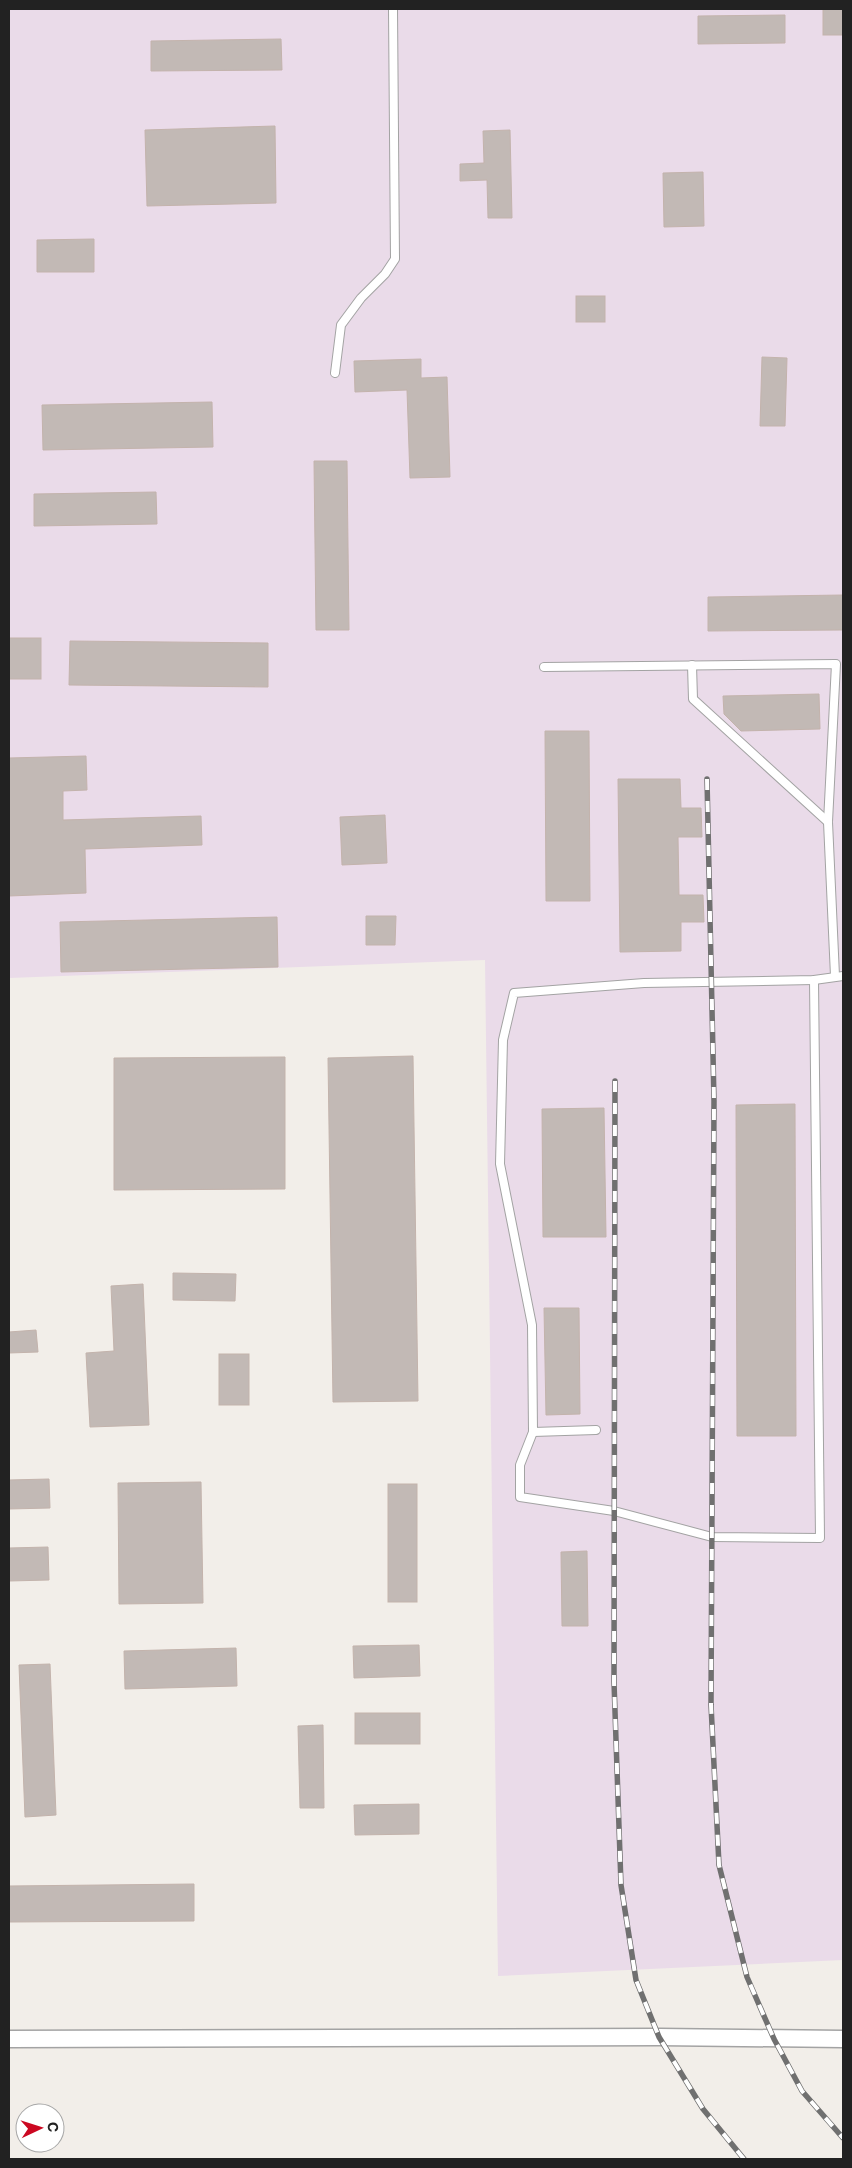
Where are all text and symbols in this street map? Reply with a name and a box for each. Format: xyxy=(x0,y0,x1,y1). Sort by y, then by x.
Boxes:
north arrow xyxy=(15,2103,65,2153)
text: С xyxy=(45,2121,62,2133)

